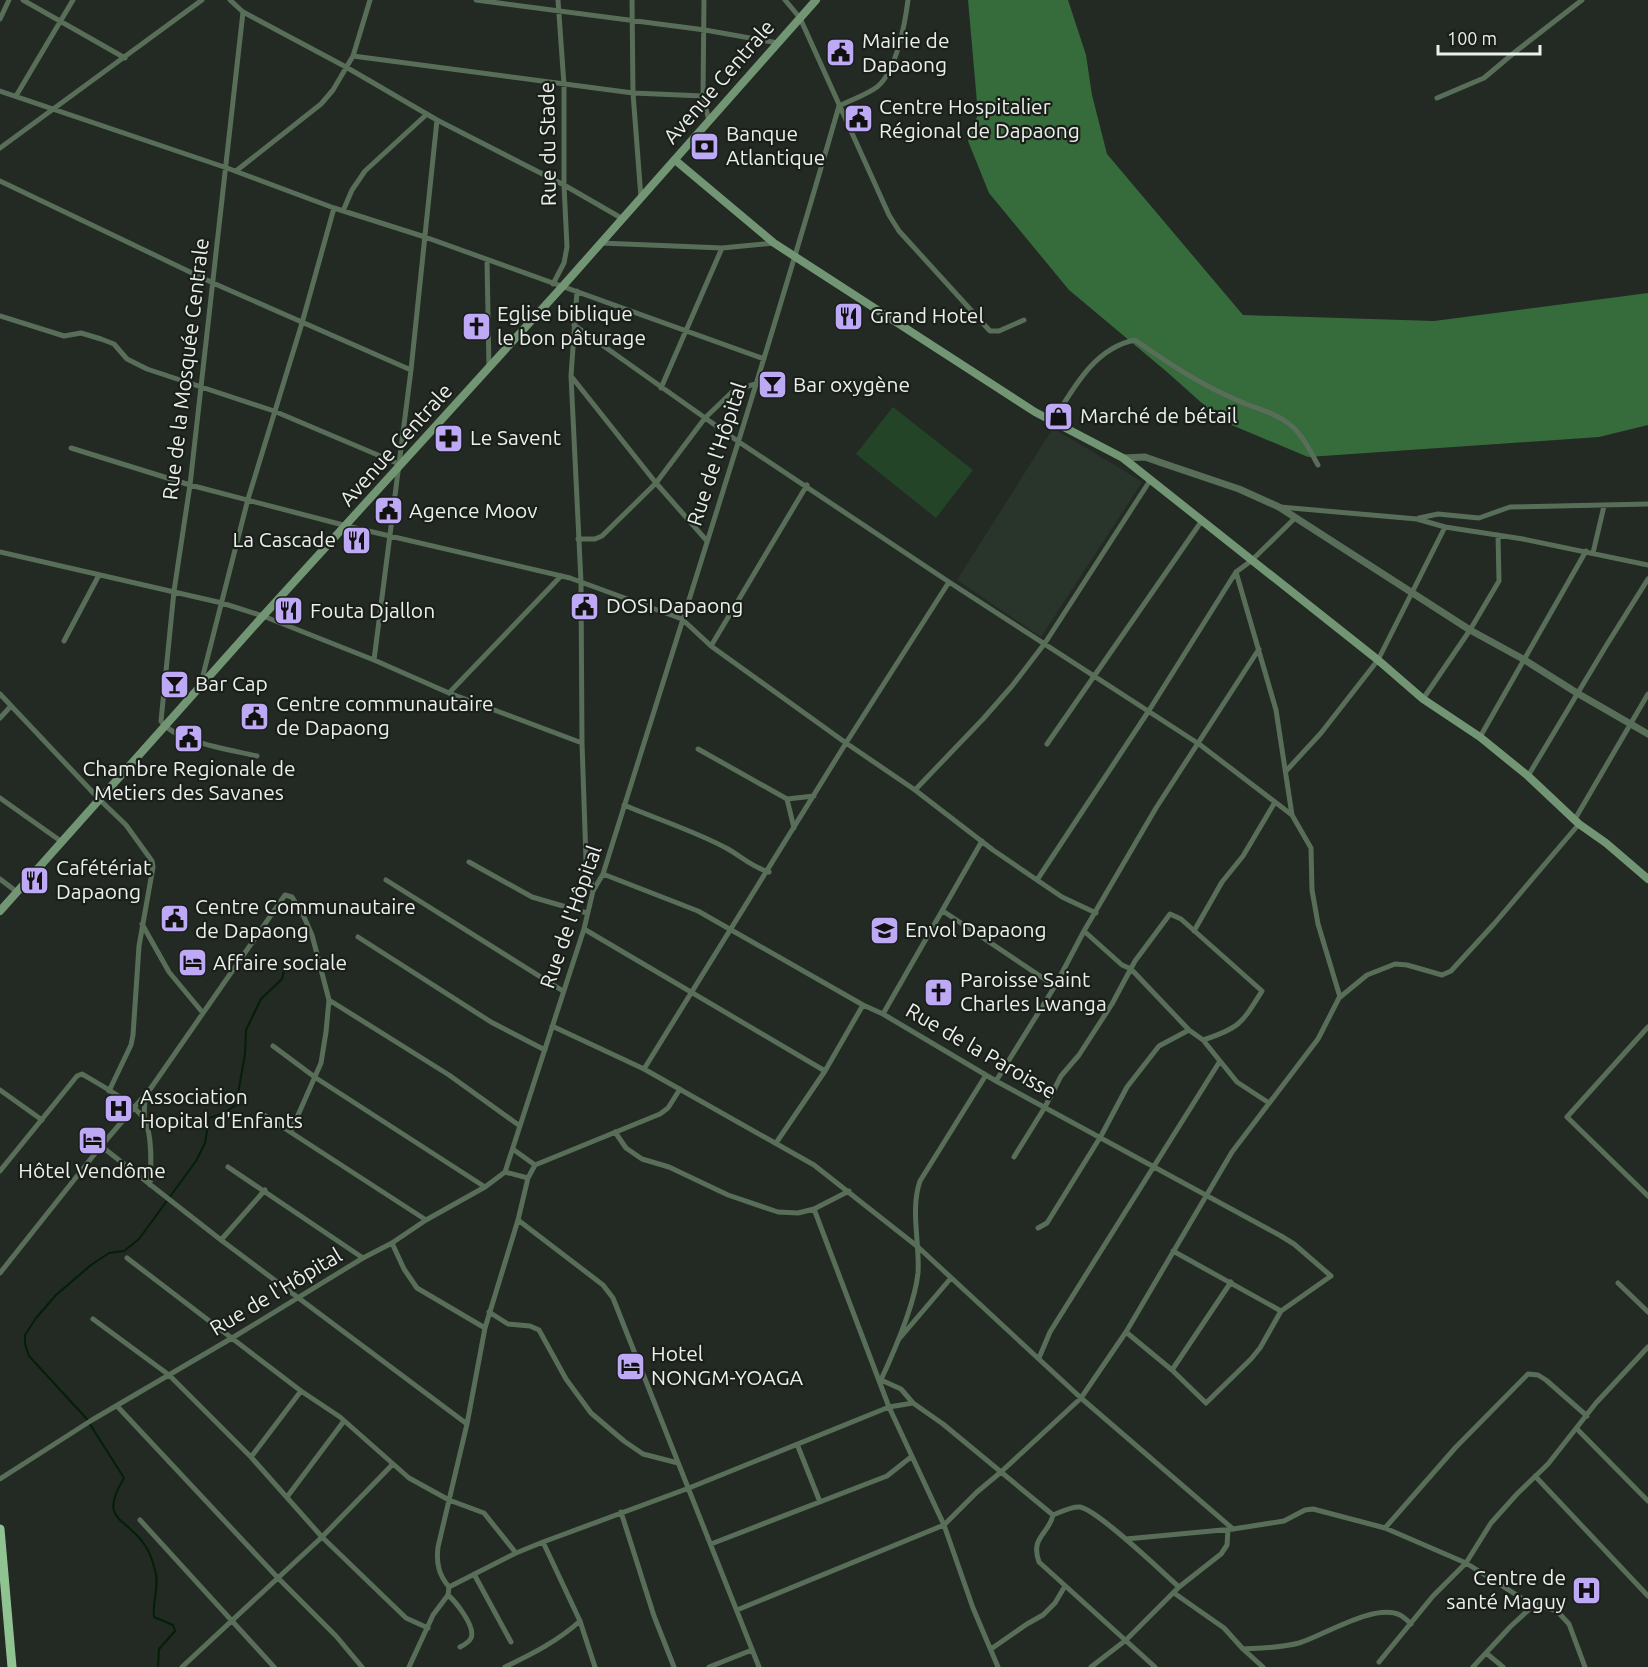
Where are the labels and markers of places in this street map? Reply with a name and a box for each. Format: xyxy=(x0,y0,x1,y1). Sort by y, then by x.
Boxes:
place label: Mairie de Dapaong xyxy=(862,28,950,76)
public building icon: Mairie de Dapaong xyxy=(825,37,857,69)
place label: Centre Hospitalier Régional de Dapaong xyxy=(879,94,1080,142)
public building icon: Centre Hospitalier Régional de Dapaong xyxy=(842,103,874,135)
place label: Banque Atlantique xyxy=(726,121,825,169)
bank icon: Banque Atlantique xyxy=(689,130,721,162)
restaurant icon: Grand Hotel xyxy=(833,300,865,332)
place label: Eglise biblique le bon pâturage xyxy=(497,301,646,349)
place label: Grand Hotel xyxy=(870,303,984,327)
church icon: Eglise biblique le bon pâturage xyxy=(460,310,492,342)
bar icon: Bar oxygène xyxy=(756,369,788,401)
place label: Bar oxygène xyxy=(793,372,910,396)
shop icon: Marché de bétail xyxy=(1043,400,1075,432)
place label: Marché de bétail xyxy=(1080,403,1237,427)
pharmacy icon: Le Savent xyxy=(433,422,465,454)
place label: Le Savent xyxy=(470,425,561,449)
public building icon: Agence Moov xyxy=(372,495,404,527)
place label: Agence Moov xyxy=(409,498,537,522)
restaurant icon: La Cascade xyxy=(341,524,373,556)
place label: La Cascade xyxy=(233,527,336,551)
public building icon: DOSI Dapaong xyxy=(569,590,601,622)
place label: DOSI Dapaong xyxy=(606,593,743,617)
restaurant icon: Fouta Djallon xyxy=(273,595,305,627)
place label: Fouta Djallon xyxy=(310,598,435,622)
bar icon: Bar Cap xyxy=(158,668,190,700)
place label: Bar Cap xyxy=(195,671,268,695)
place label: Centre communautaire de Dapaong xyxy=(276,691,494,739)
public building icon: Centre communautaire de Dapaong xyxy=(239,700,271,732)
public building icon: Chambre Regionale de Metiers des Savanes xyxy=(173,722,205,754)
place label: Chambre Regionale de Metiers des Savanes xyxy=(82,756,296,804)
place label: Cafétériat Dapaong xyxy=(56,855,151,903)
restaurant icon: Cafétériat Dapaong xyxy=(19,864,51,896)
place label: Centre Communautaire de Dapaong xyxy=(195,894,416,942)
public building icon: Centre Communautaire de Dapaong xyxy=(158,903,190,935)
school or university icon: Envol Dapaong xyxy=(868,914,900,946)
place label: Envol Dapaong xyxy=(905,917,1047,941)
hotel icon: Affaire sociale xyxy=(176,947,208,979)
place label: Affaire sociale xyxy=(213,950,347,974)
place label: Paroisse Saint Charles Lwanga xyxy=(960,967,1107,1015)
church icon: Paroisse Saint Charles Lwanga xyxy=(923,976,955,1008)
place label: Association Hopital d'Enfants xyxy=(140,1084,303,1132)
hospital icon: Association Hopital d'Enfants xyxy=(103,1093,135,1125)
hotel icon: Hôtel Vendôme xyxy=(76,1124,108,1156)
place label: Hôtel Vendôme xyxy=(18,1158,166,1182)
place label: Hotel NONGM-YOAGA xyxy=(651,1341,804,1389)
hotel icon: Hotel NONGM-YOAGA xyxy=(614,1350,646,1382)
place label: Centre de santé Maguy xyxy=(1446,1565,1566,1613)
hospital icon: Centre de santé Maguy xyxy=(1571,1574,1603,1606)

